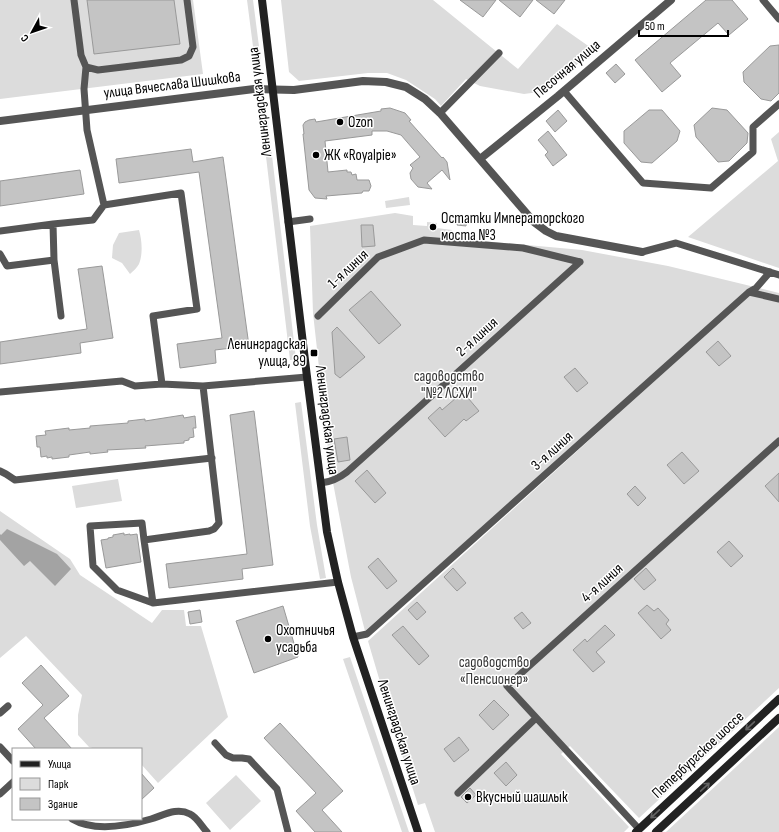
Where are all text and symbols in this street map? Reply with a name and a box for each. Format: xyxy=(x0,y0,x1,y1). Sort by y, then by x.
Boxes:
north arrow xyxy=(12,12,52,52)
scale bar xyxy=(639,12,728,38)
text: 50 m xyxy=(645,19,665,34)
text: С xyxy=(18,31,32,44)
street label: Песочная улица xyxy=(530,35,604,102)
street label: Ленинградская улица xyxy=(244,46,276,159)
street label: улица Вячеслава Шишкова xyxy=(102,67,242,103)
place label: Ozon xyxy=(348,113,373,132)
marker: Ozon xyxy=(335,117,345,127)
place label: ЖК «Royalpie» xyxy=(324,146,397,165)
marker: ЖК «Royalpie» xyxy=(311,150,321,160)
place label: Остатки Императорского моста №3 xyxy=(441,209,585,245)
marker: Остатки Императорского моста №3 xyxy=(428,222,438,232)
street label: 1-я линия xyxy=(324,245,372,293)
street label: 2-я линия xyxy=(452,313,502,361)
place label: Ленинградская улица, 89 xyxy=(227,335,306,371)
marker: Ленинградская улица, 89 xyxy=(309,348,319,358)
street label: Ленинградская улица xyxy=(311,363,343,476)
park label: садоводство "№2 ЛСХИ" xyxy=(414,367,484,403)
street label: 3-я линия xyxy=(527,427,577,475)
street label: 4-я линия xyxy=(577,559,627,607)
place label: Охотничья усадьба xyxy=(276,621,335,657)
marker: Охотничья усадьба xyxy=(263,634,273,644)
park label: садоводство «Пенсионер» xyxy=(459,653,529,689)
street label: Ленинградская улица xyxy=(373,676,425,787)
street label: Петербургское шоссе xyxy=(648,707,748,803)
one-way arrow xyxy=(745,721,756,730)
legend xyxy=(12,748,142,820)
text: Улица xyxy=(48,757,72,772)
text: Парк xyxy=(48,777,69,792)
one-way arrow xyxy=(700,782,710,791)
place label: Вкусный шашлык xyxy=(476,788,568,807)
marker: Вкусный шашлык xyxy=(463,792,473,802)
text: Здание xyxy=(48,797,78,812)
one-way arrow xyxy=(650,809,660,819)

